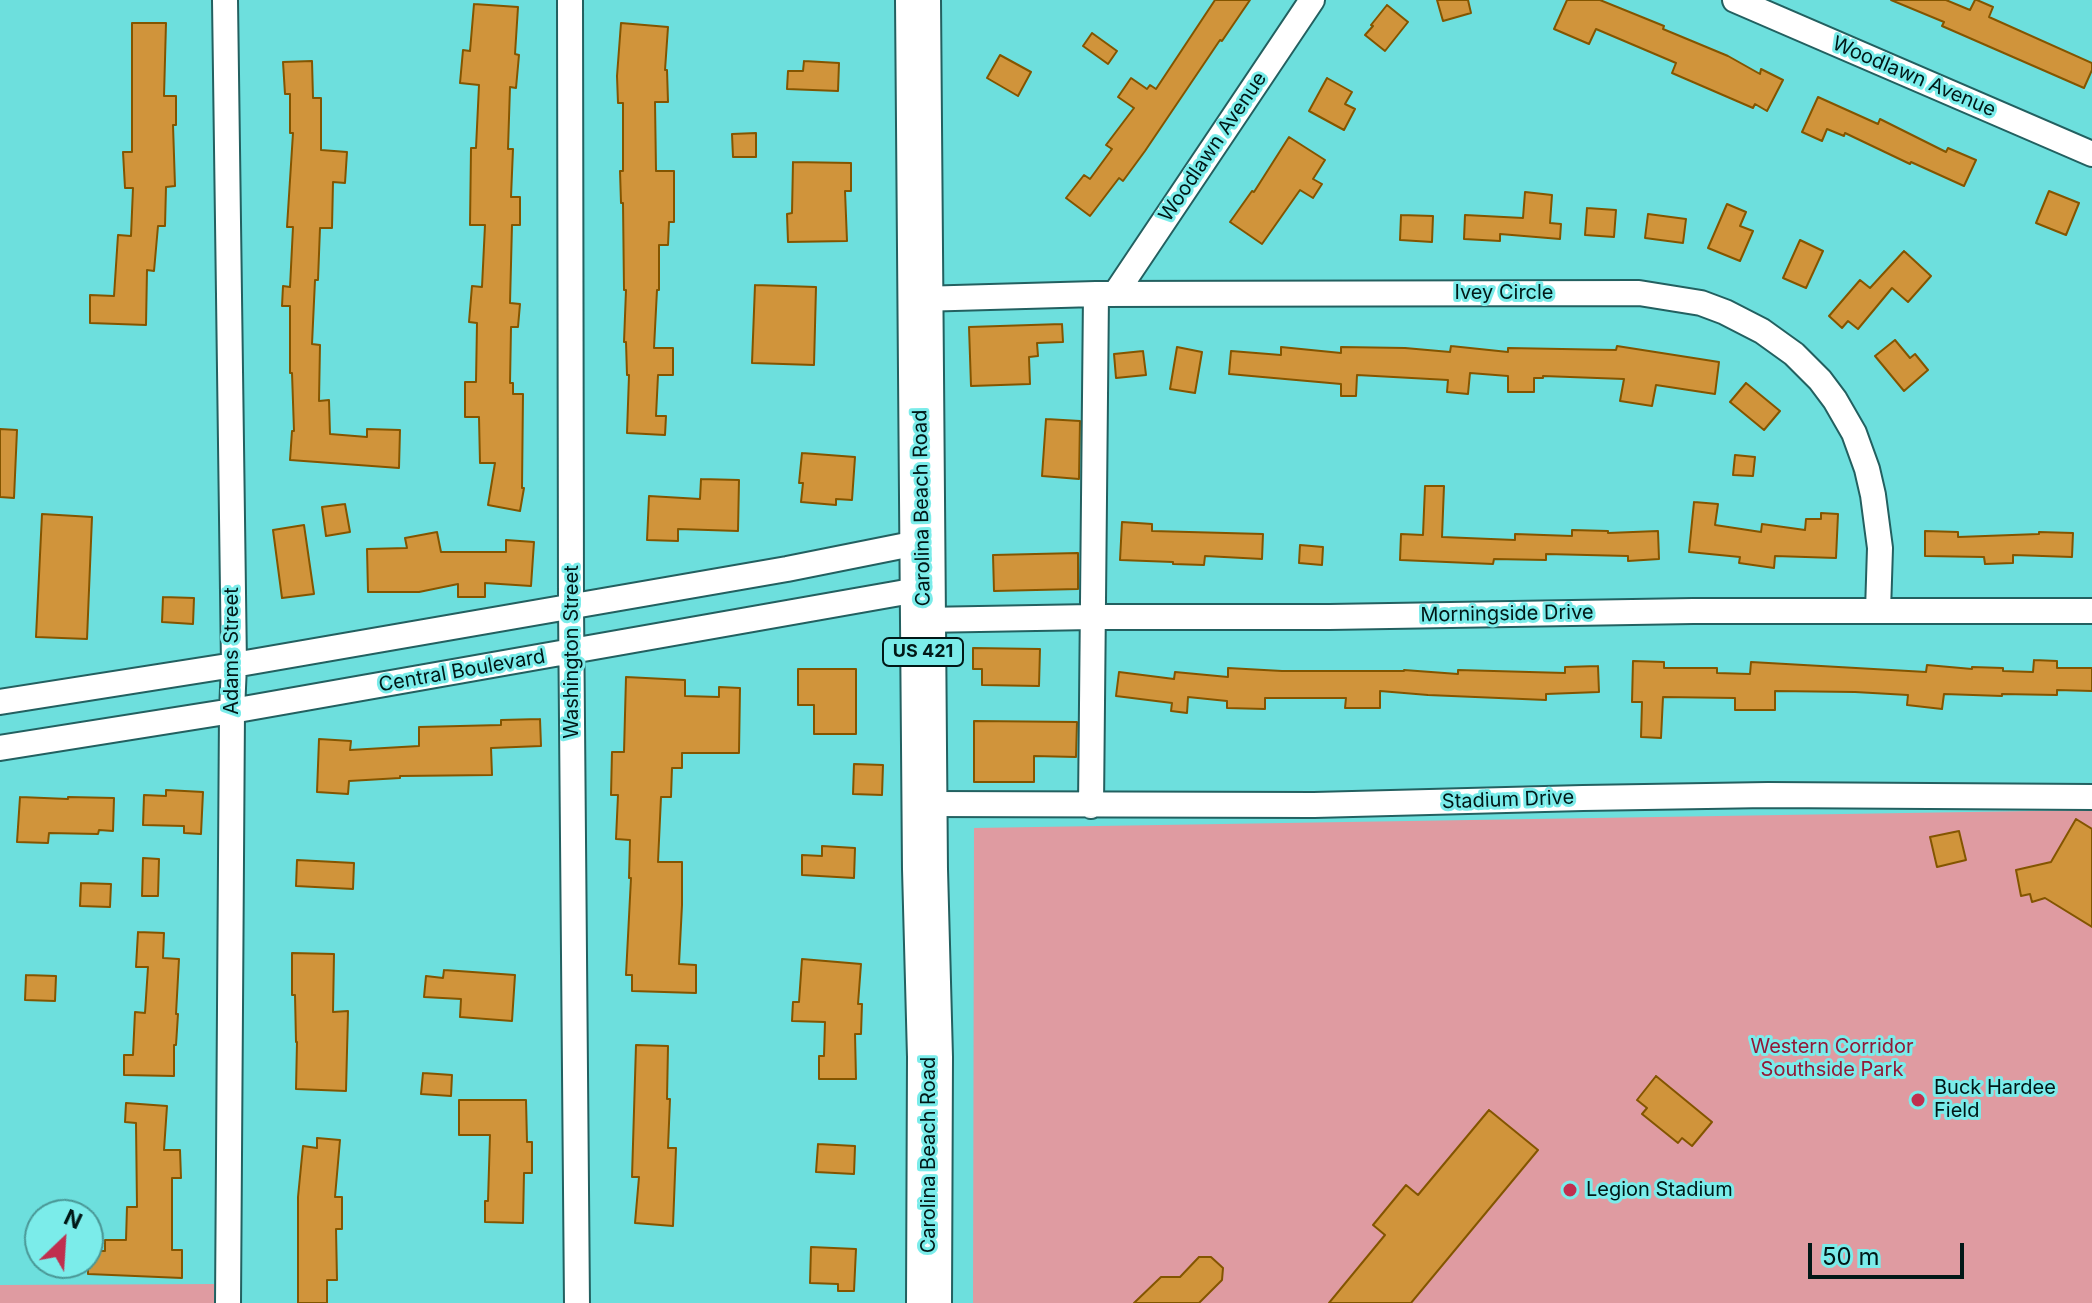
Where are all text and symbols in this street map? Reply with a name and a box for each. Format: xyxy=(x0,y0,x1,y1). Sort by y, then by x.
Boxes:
street label: Woodlawn Avenue xyxy=(1829,32,1999,122)
street label: Woodlawn Avenue xyxy=(1154,68,1272,226)
street label: Ivey Circle xyxy=(1454,281,1554,305)
street label: Carolina Beach Road xyxy=(908,409,936,607)
street label: Washington Street xyxy=(560,565,584,739)
street label: Adams Street xyxy=(220,587,244,715)
street label: Morningside Drive xyxy=(1420,600,1594,628)
road number: US 421 xyxy=(883,638,963,666)
street label: Central Boulevard xyxy=(377,645,547,697)
street label: Stadium Drive xyxy=(1441,786,1575,814)
park label: Western Corridor Southside Park xyxy=(1750,1035,1914,1082)
street label: Carolina Beach Road xyxy=(917,1057,941,1253)
place label: Buck Hardee Field xyxy=(1934,1076,2056,1123)
marker: Buck Hardee Field xyxy=(1909,1091,1927,1109)
place label: Legion Stadium xyxy=(1586,1178,1733,1202)
marker: Legion Stadium xyxy=(1561,1181,1579,1199)
north arrow xyxy=(24,1199,104,1279)
text: N xyxy=(60,1204,86,1234)
scale bar xyxy=(1812,1227,1968,1277)
text: 50 m xyxy=(1822,1242,1880,1271)

